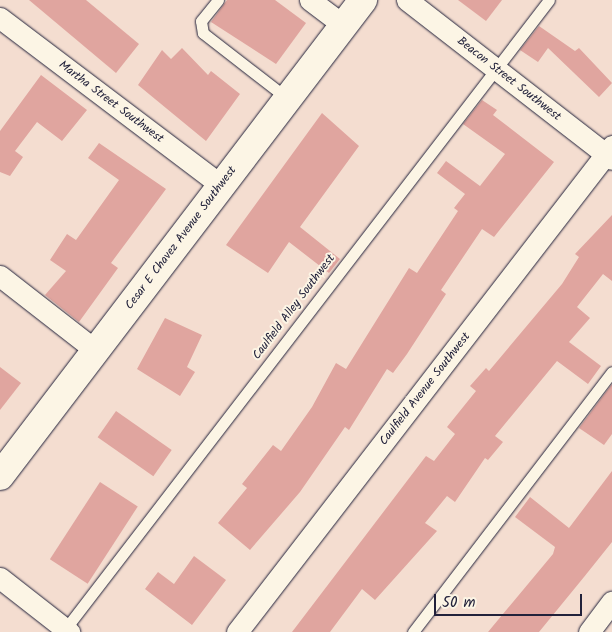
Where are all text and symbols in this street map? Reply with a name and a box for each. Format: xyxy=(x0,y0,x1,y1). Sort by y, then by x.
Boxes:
street label: Beacon Street Southwest xyxy=(454,34,564,124)
street label: Martha Street Southwest xyxy=(56,58,166,146)
street label: Cesar E Chavez Avenue Southwest xyxy=(122,163,240,313)
street label: Caulfield Alley Southwest xyxy=(250,252,338,362)
street label: Caulfield Avenue Southwest xyxy=(377,330,473,448)
scale bar xyxy=(437,584,584,616)
text: 50 m xyxy=(442,591,476,615)

